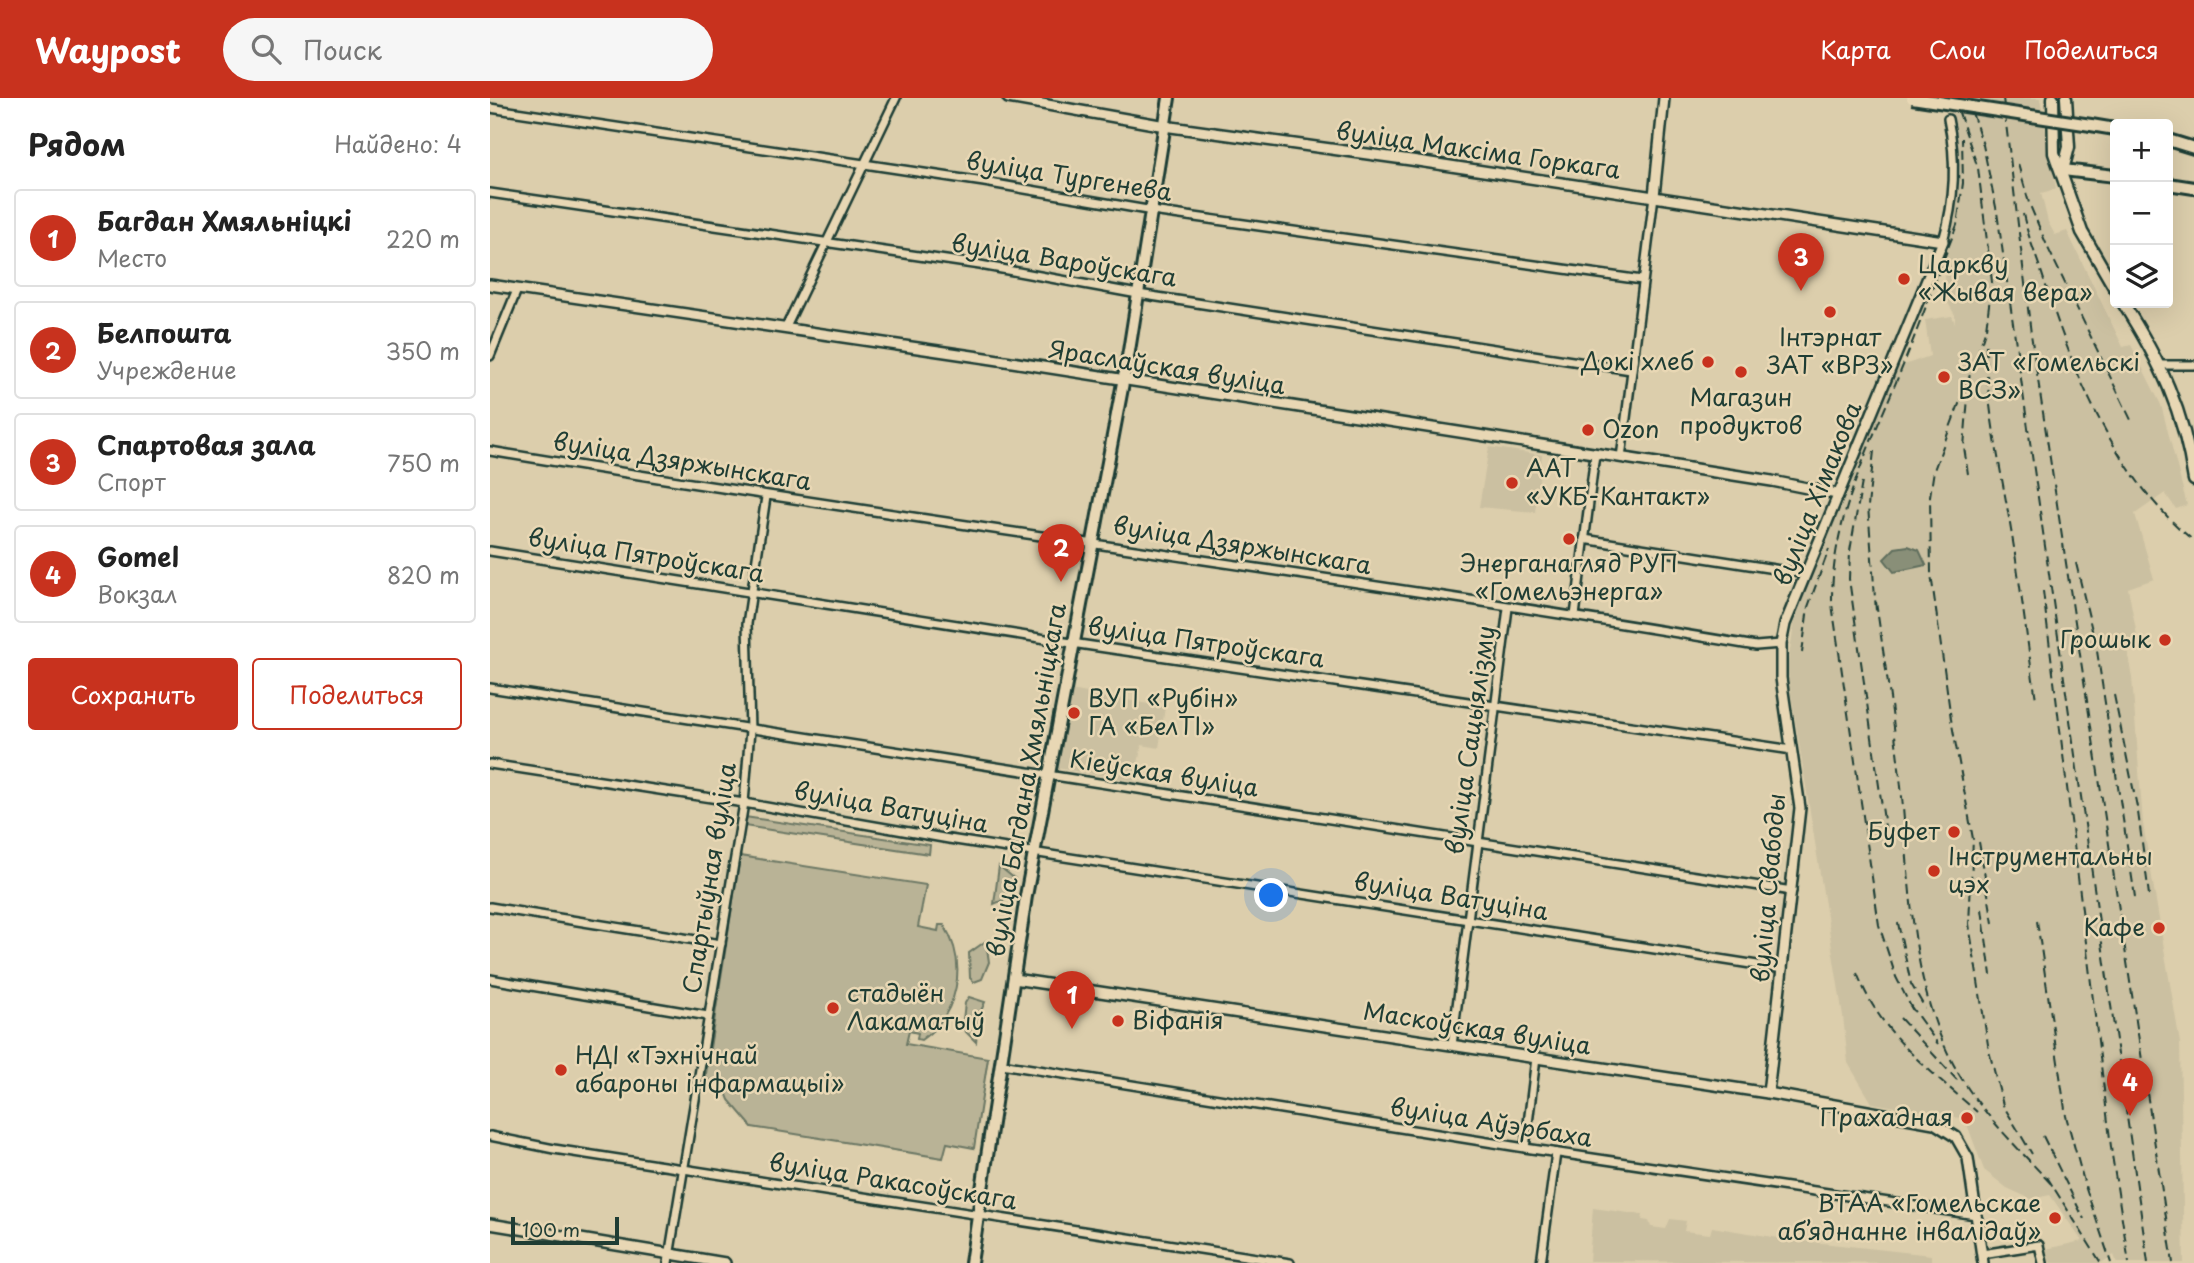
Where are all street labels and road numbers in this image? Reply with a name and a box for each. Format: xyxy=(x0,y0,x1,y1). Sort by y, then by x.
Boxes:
street label: вуліца Максіма Горкага xyxy=(1334,111,1623,187)
street label: вуліца Тургенева xyxy=(964,141,1175,209)
street label: вуліца Вароўскага xyxy=(949,223,1180,295)
street label: Яраслаўская вуліца xyxy=(1046,330,1289,403)
street label: вуліца Хімакова xyxy=(1763,396,1870,591)
street label: вуліца Дзяржынскага xyxy=(551,422,814,498)
street label: вуліца Дзяржынскага xyxy=(1111,506,1374,582)
street label: вуліца Пятроўскага xyxy=(526,518,767,590)
street label: вуліца Багдана Хмяльніцкага xyxy=(976,600,1074,959)
street label: вуліца Пятроўскага xyxy=(1086,607,1327,675)
street label: вуліца Сацыялізму xyxy=(1435,623,1503,857)
street label: Кіеўская вуліца xyxy=(1067,739,1262,805)
street label: Спартыўная вуліца xyxy=(672,759,744,996)
street label: вуліца Ватуціна xyxy=(791,771,991,841)
street label: вуліца Свабоды xyxy=(1741,792,1793,984)
street label: вуліца Ватуціна xyxy=(1351,862,1551,928)
street label: Маскоўская вуліца xyxy=(1361,991,1594,1063)
street label: вуліца Аўэрбаха xyxy=(1388,1087,1595,1155)
street label: вуліца Ракасоўскага xyxy=(767,1143,1020,1217)

